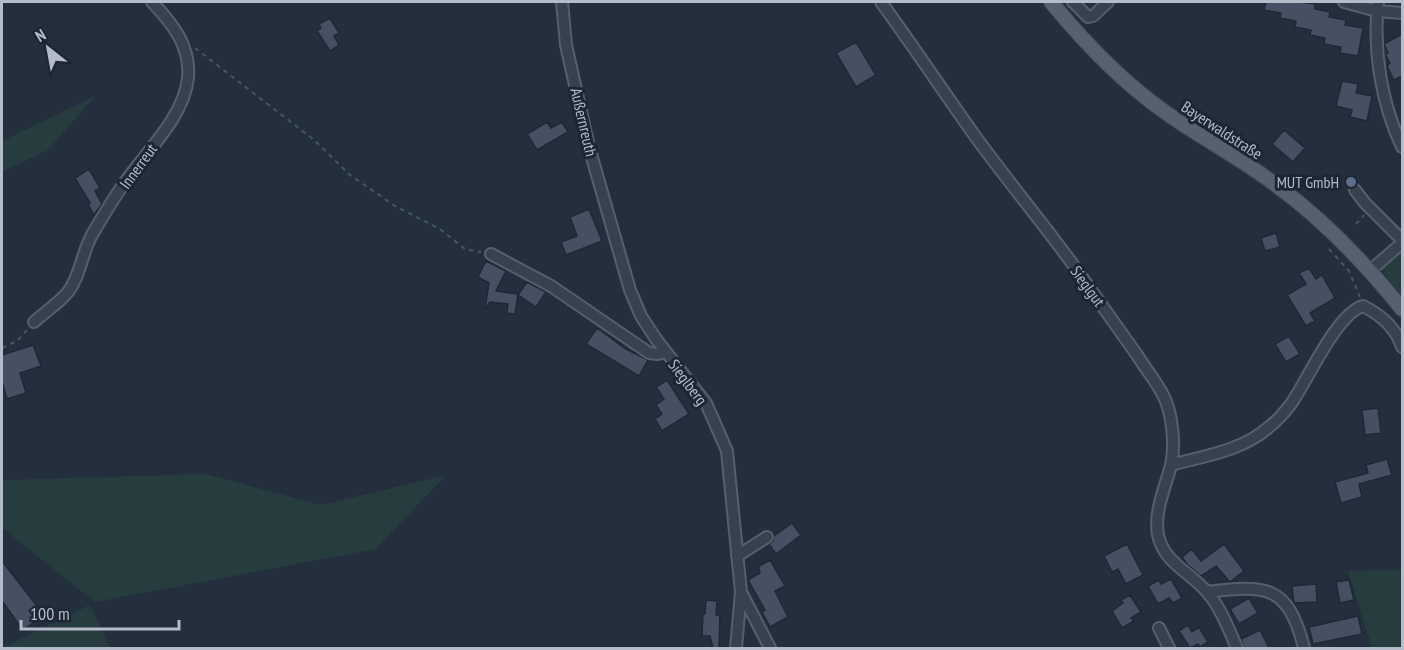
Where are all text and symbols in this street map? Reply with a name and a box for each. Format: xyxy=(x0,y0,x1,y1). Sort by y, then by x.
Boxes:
north arrow xyxy=(18,18,78,78)
text: N xyxy=(31,24,49,46)
street label: Außernreuth xyxy=(566,86,602,158)
street label: Bayerwaldstraße xyxy=(1178,96,1266,164)
street label: Innerreut xyxy=(115,139,161,193)
place label: MUT GmbH xyxy=(1277,172,1339,192)
marker: MUT GmbH xyxy=(1344,175,1358,189)
street label: Sieglgut xyxy=(1066,262,1110,311)
street label: Sieglberg xyxy=(664,355,712,409)
scale bar xyxy=(21,593,178,631)
text: 100 m xyxy=(30,602,70,625)

